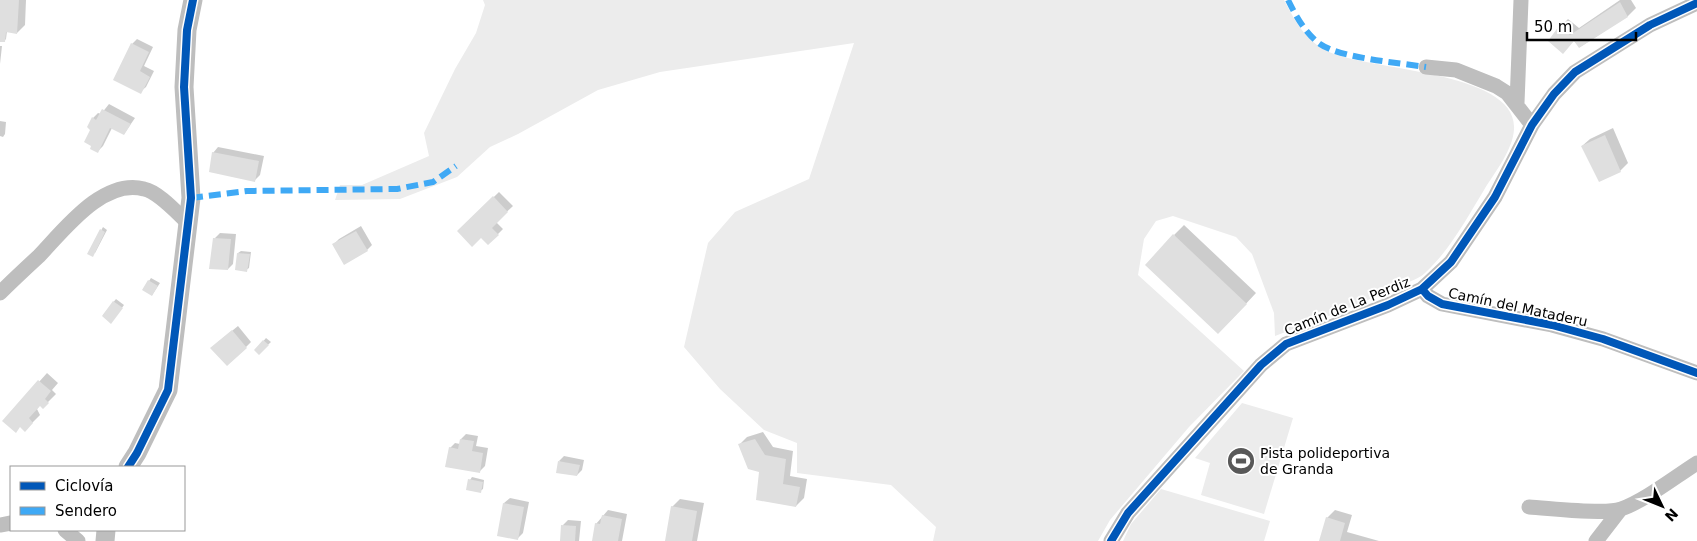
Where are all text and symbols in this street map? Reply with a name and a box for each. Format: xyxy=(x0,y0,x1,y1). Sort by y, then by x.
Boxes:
scale bar xyxy=(1527,10,1636,42)
text: 50 m xyxy=(1534,18,1572,36)
street label: Camín de La Perdiz xyxy=(1282,273,1412,339)
street label: Camín del Mataderu xyxy=(1447,284,1589,330)
place label: Pista polideportiva de Granda xyxy=(1260,445,1390,477)
sports icon: Pista polideportiva de Granda xyxy=(1226,446,1256,476)
legend xyxy=(10,466,185,531)
text: Ciclovía xyxy=(55,477,113,495)
north arrow xyxy=(1637,481,1687,531)
text: Sendero xyxy=(55,502,117,520)
text: N xyxy=(1662,505,1681,525)

